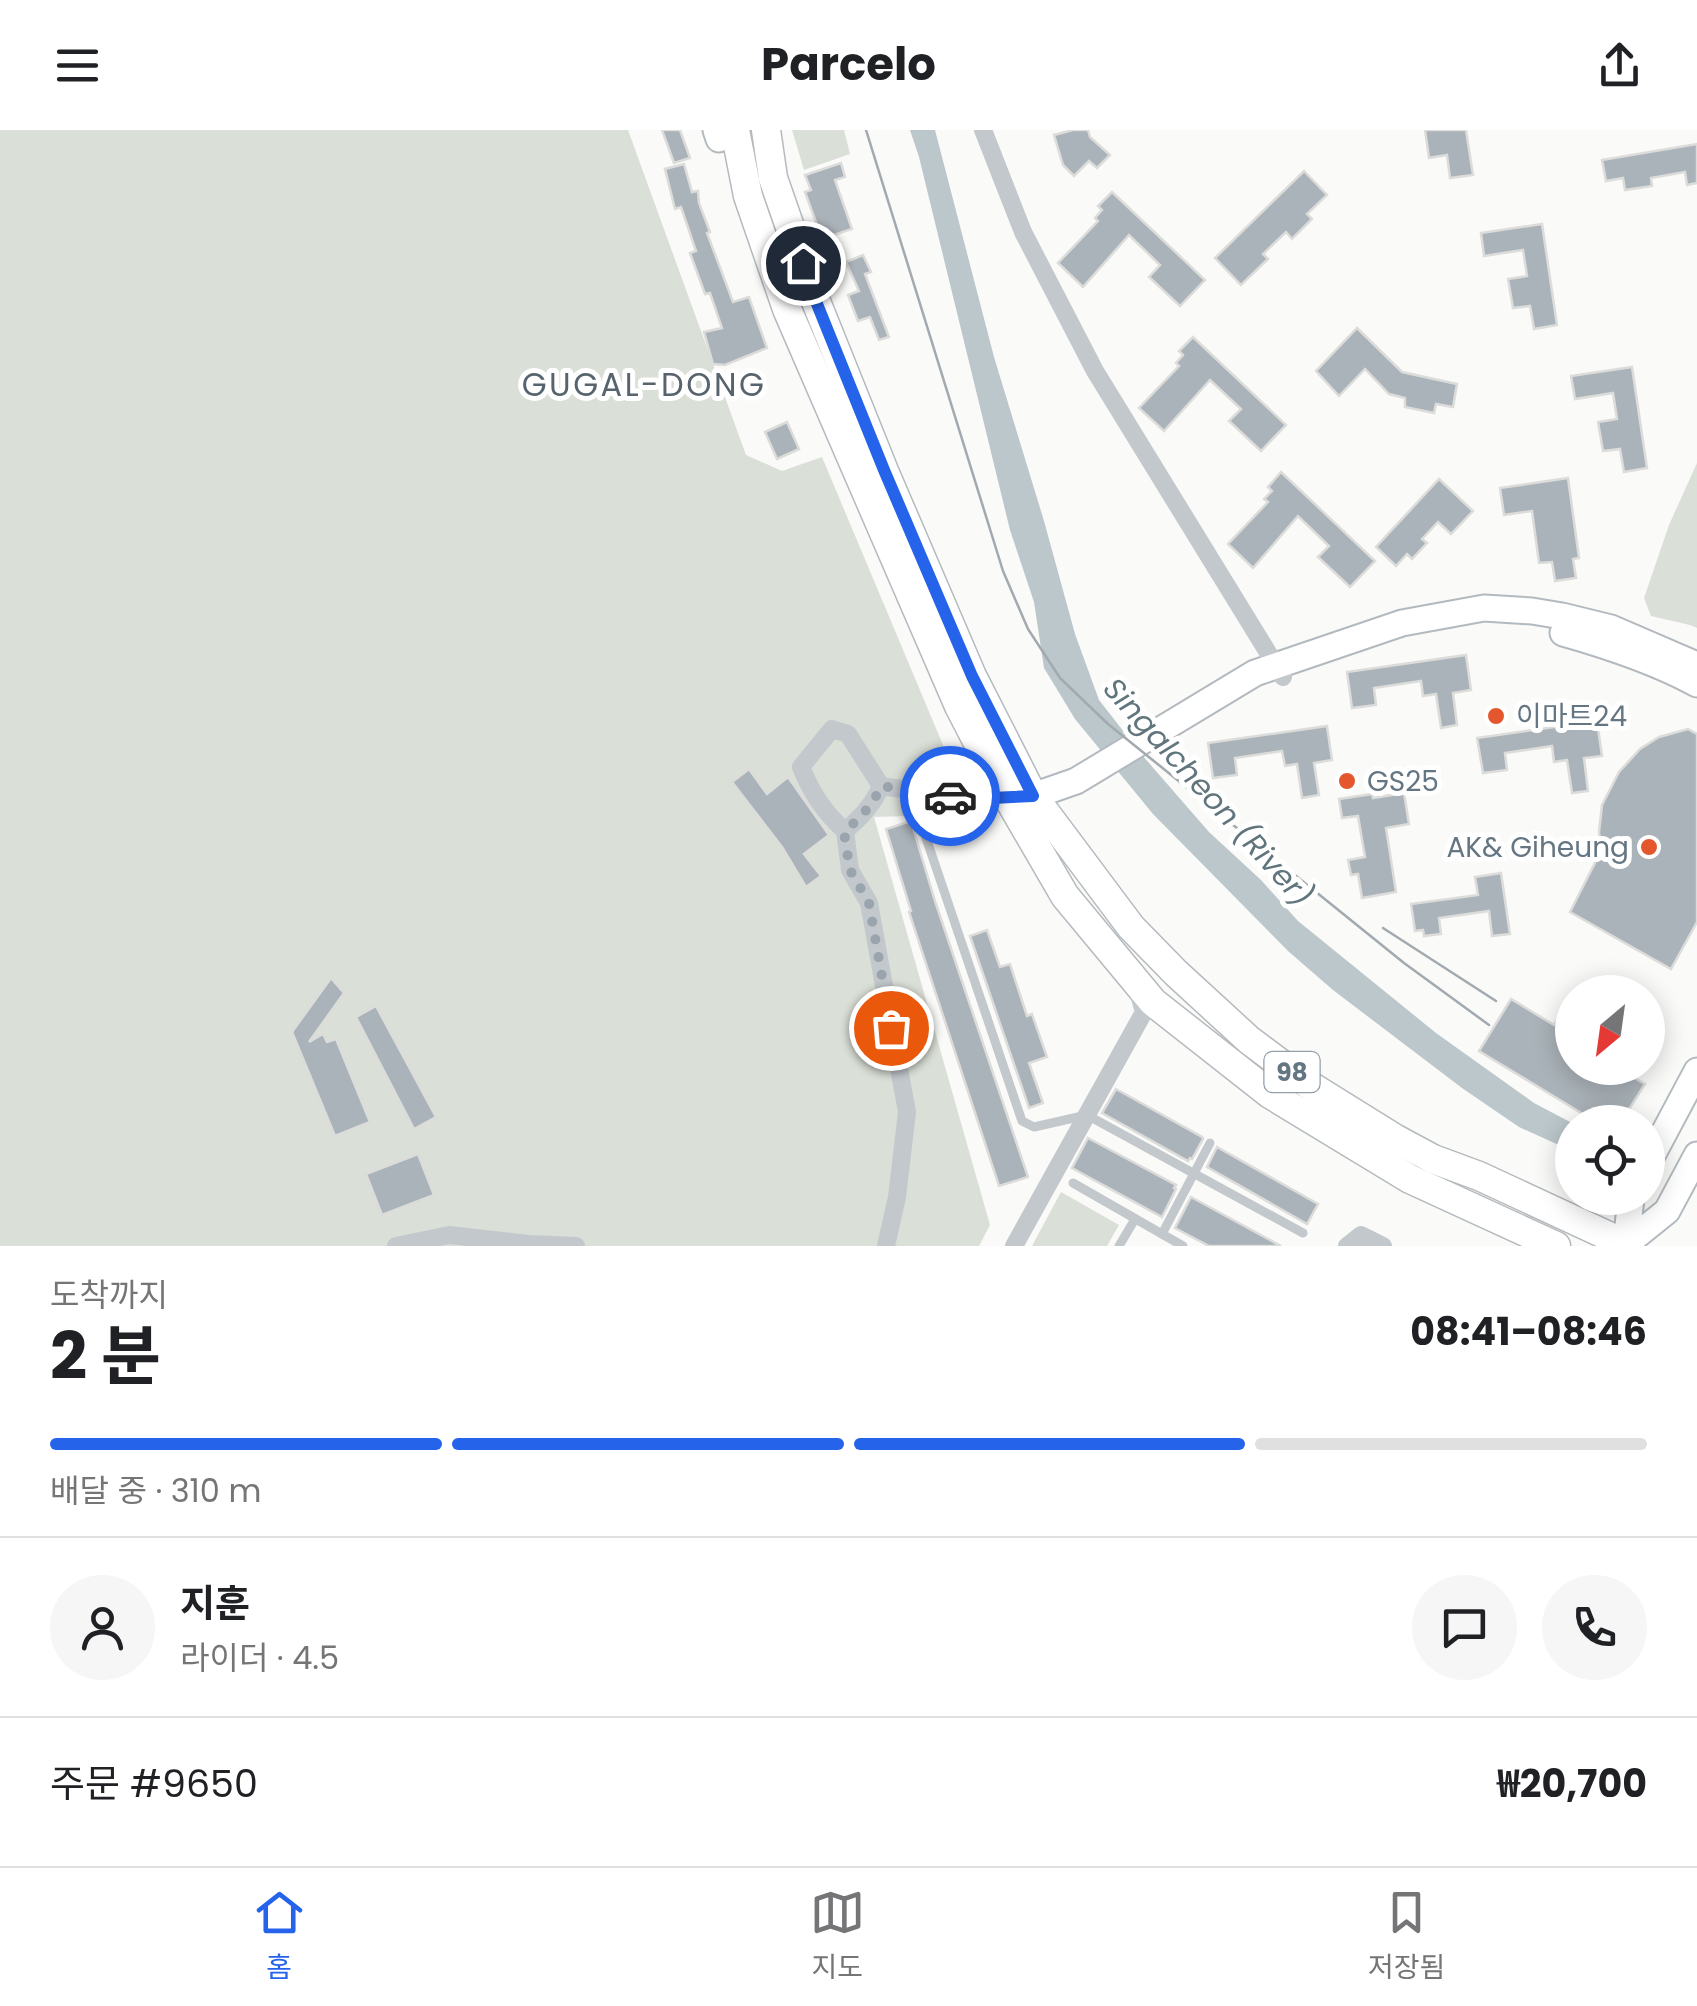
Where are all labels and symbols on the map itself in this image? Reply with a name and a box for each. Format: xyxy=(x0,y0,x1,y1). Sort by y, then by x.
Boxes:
pin xyxy=(761,221,846,306)
district label: GUGAL-DONG xyxy=(522,362,766,407)
water label: Singalcheon (River) xyxy=(1093,668,1323,916)
place label: 이마트24 xyxy=(1516,697,1627,736)
marker: 이마트24 xyxy=(1485,705,1507,727)
courier xyxy=(900,746,1000,846)
place label: GS25 xyxy=(1367,762,1439,801)
marker: GS25 xyxy=(1336,770,1358,792)
place label: AK& Giheung xyxy=(1446,828,1629,867)
marker: AK& Giheung xyxy=(1638,836,1660,858)
north arrow xyxy=(1555,975,1665,1085)
pin xyxy=(849,986,934,1071)
road number: 98 xyxy=(1264,1052,1320,1092)

